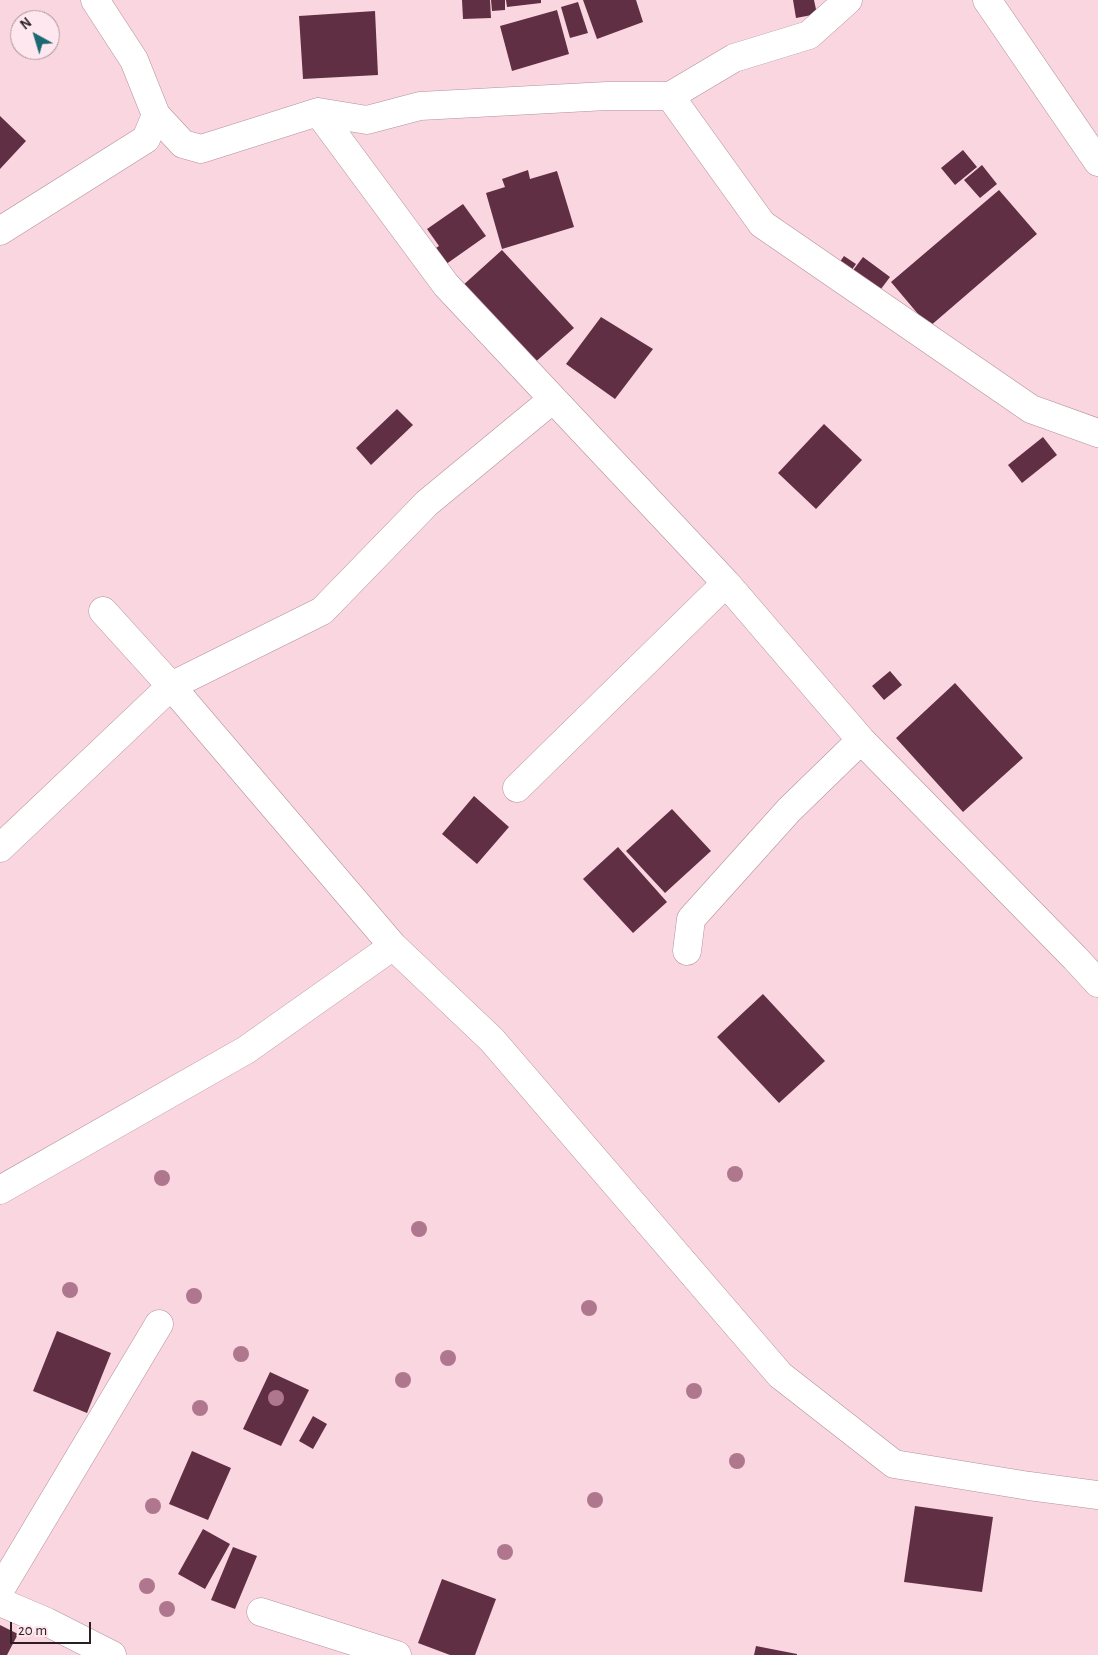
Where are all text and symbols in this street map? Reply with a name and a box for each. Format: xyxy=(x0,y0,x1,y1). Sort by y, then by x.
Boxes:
north arrow xyxy=(10,10,60,60)
text: N xyxy=(18,16,34,33)
scale bar xyxy=(12,1612,94,1644)
text: 20 m xyxy=(18,1623,47,1638)

